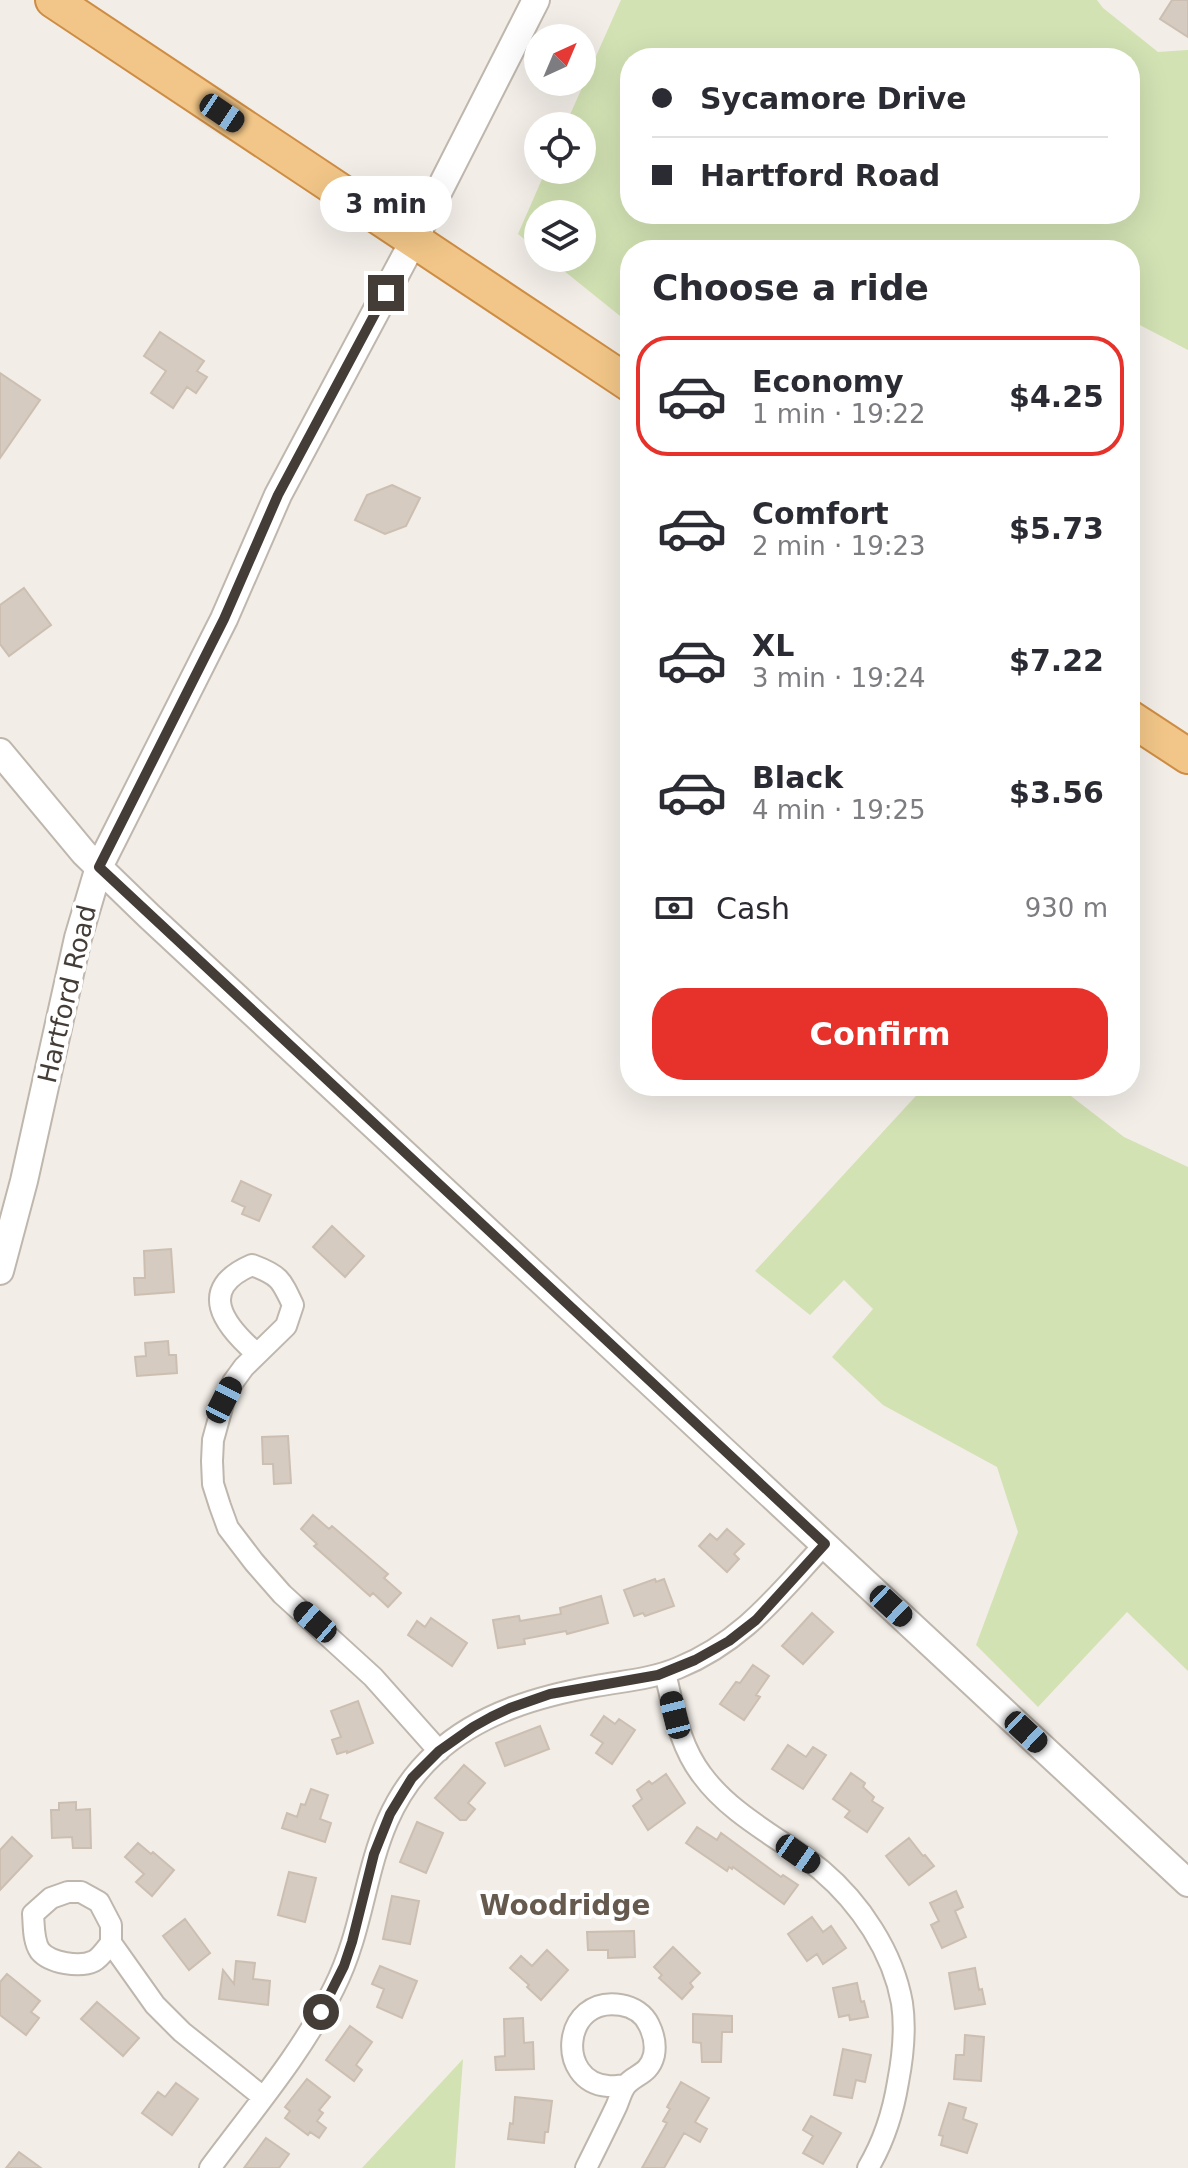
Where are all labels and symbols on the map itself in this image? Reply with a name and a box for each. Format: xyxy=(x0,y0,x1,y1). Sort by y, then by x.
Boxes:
north arrow xyxy=(524,24,596,96)
car xyxy=(195,90,249,136)
callout: 3 min xyxy=(320,177,452,233)
route end xyxy=(368,275,404,311)
street label: Hartford Road xyxy=(32,902,102,1086)
car xyxy=(202,1373,246,1427)
car xyxy=(865,1581,917,1631)
car xyxy=(289,1597,341,1647)
car xyxy=(658,1689,692,1741)
car xyxy=(1000,1707,1052,1757)
car xyxy=(771,1830,825,1878)
district label: Woodridge xyxy=(480,1889,650,1922)
route start xyxy=(303,1994,339,2030)

